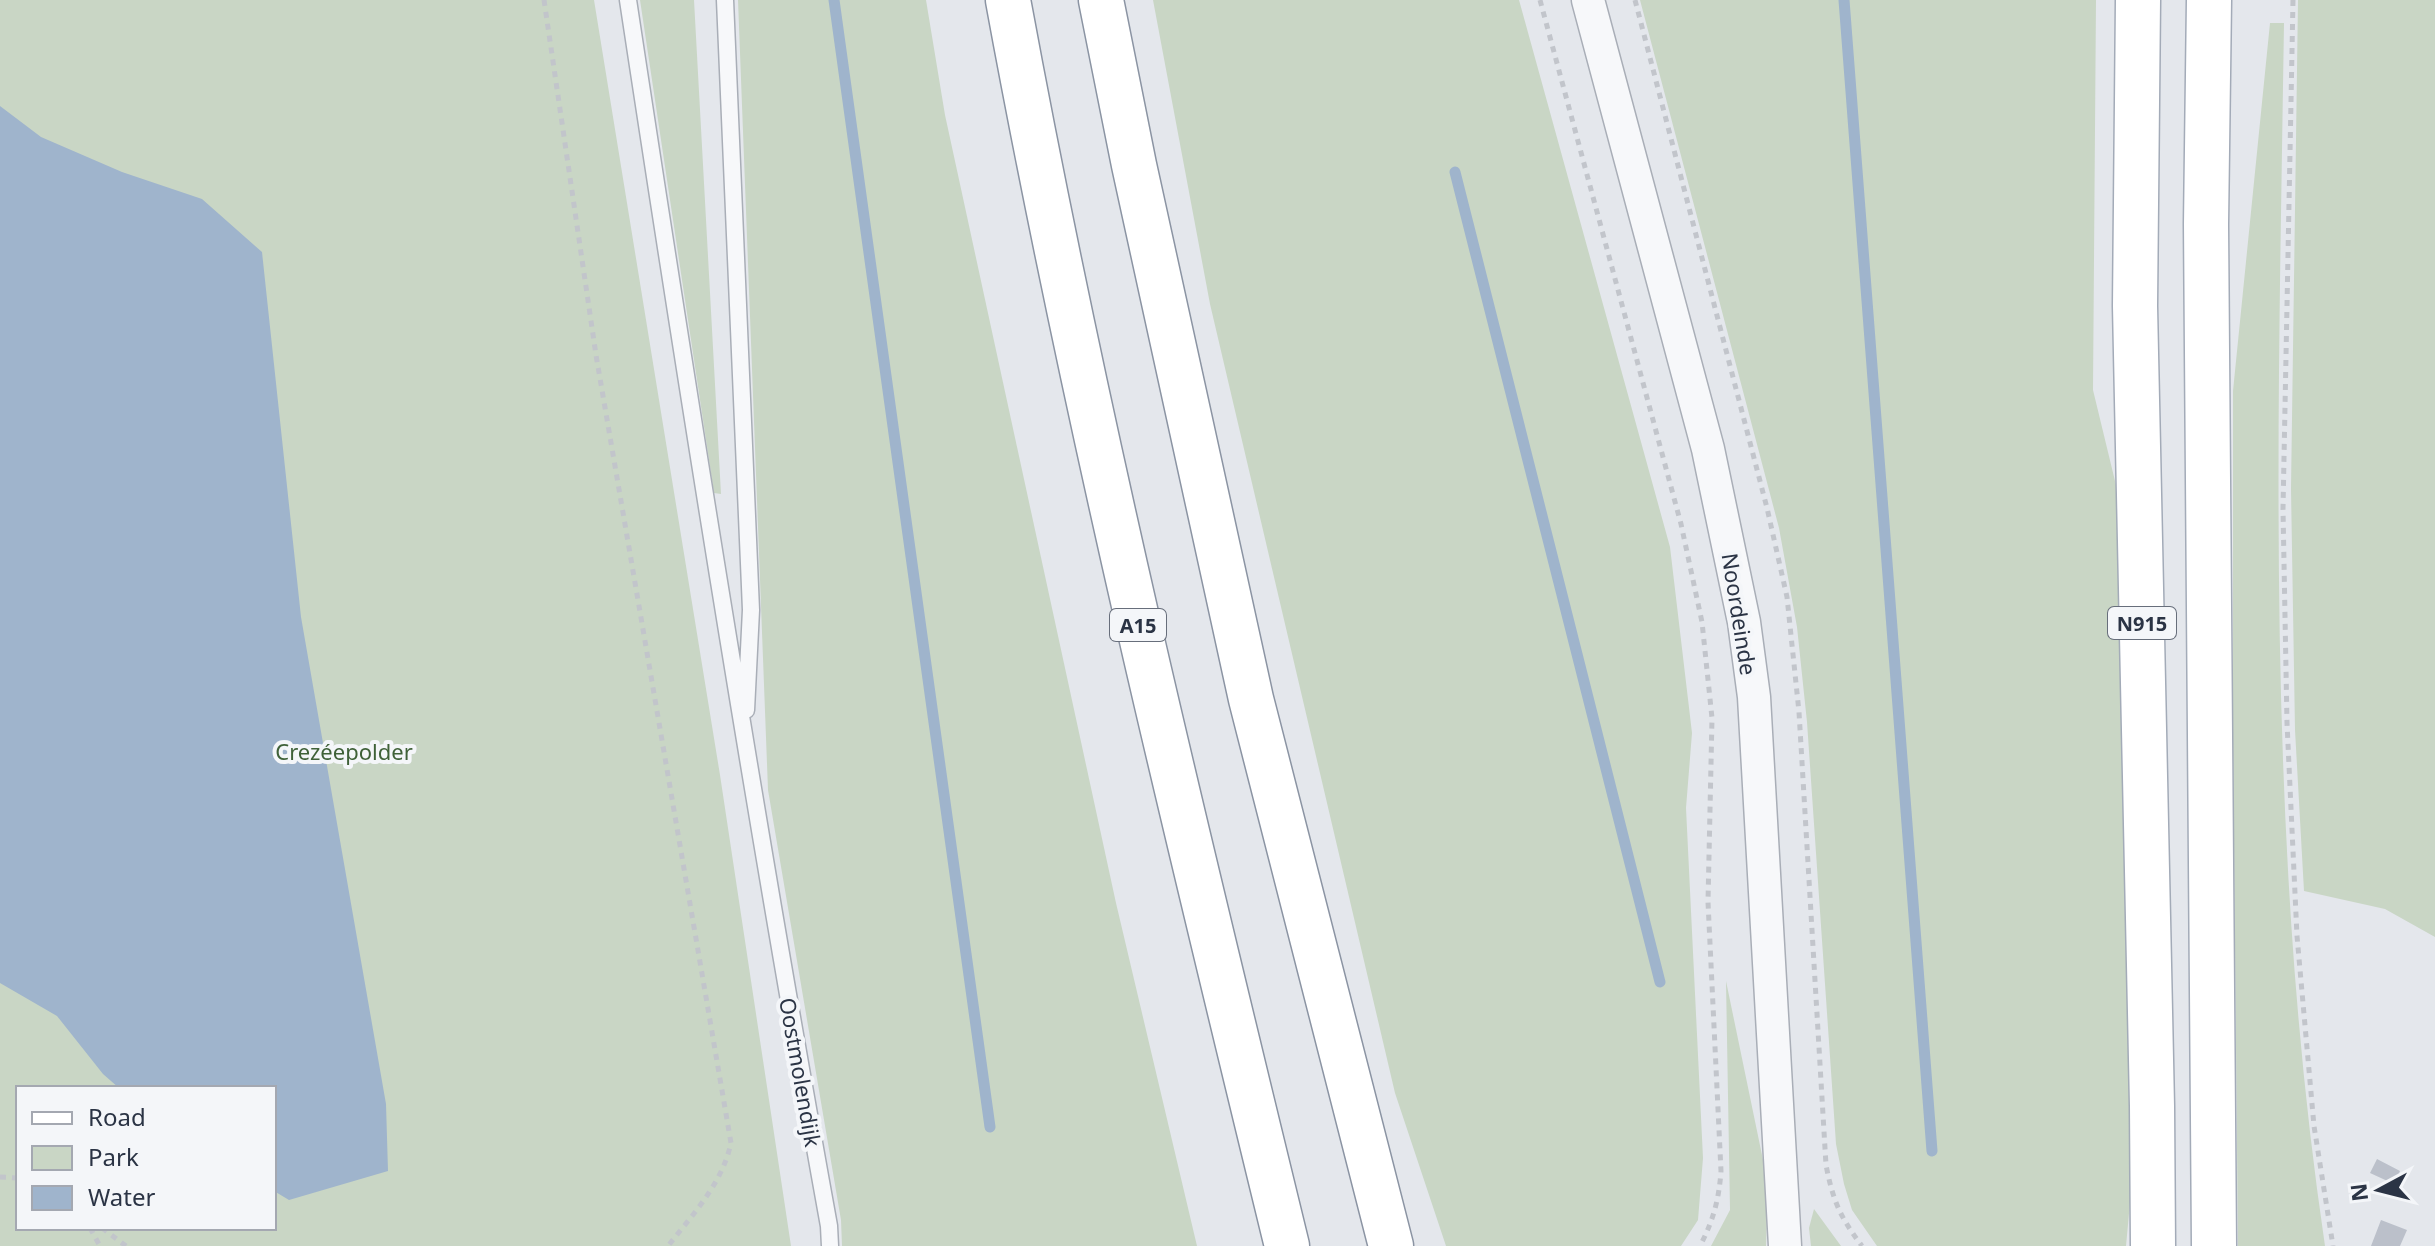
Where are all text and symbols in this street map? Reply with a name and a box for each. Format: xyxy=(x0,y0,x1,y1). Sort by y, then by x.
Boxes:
street label: Noordeinde xyxy=(1716,551,1764,677)
road number: N915 xyxy=(2108,607,2176,639)
road number: A15 xyxy=(1110,609,1166,641)
park label: Crezéepolder xyxy=(275,736,413,766)
street label: Oostmolendijk xyxy=(773,995,829,1149)
legend xyxy=(16,1086,276,1230)
text: Road xyxy=(88,1100,146,1133)
text: Park xyxy=(88,1140,139,1173)
north arrow xyxy=(2339,1150,2419,1230)
text: Water xyxy=(88,1180,156,1213)
text: N xyxy=(2342,1182,2374,1203)

